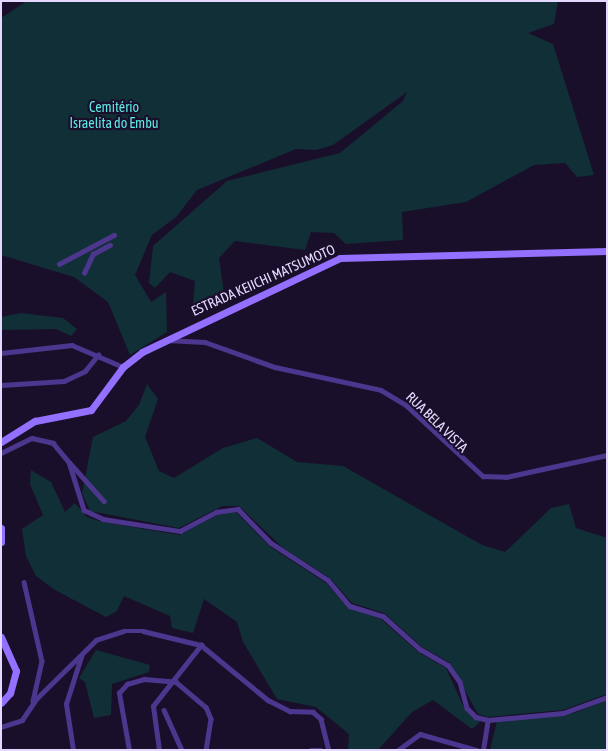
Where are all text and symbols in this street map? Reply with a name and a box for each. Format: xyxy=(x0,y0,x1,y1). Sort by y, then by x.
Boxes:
park label: Cemitério Israelita do Embu xyxy=(69,99,159,132)
street label: ESTRADA KEIICHI MATSUMOTO xyxy=(188,241,338,319)
street label: RUA BELA VISTA xyxy=(403,388,471,456)

